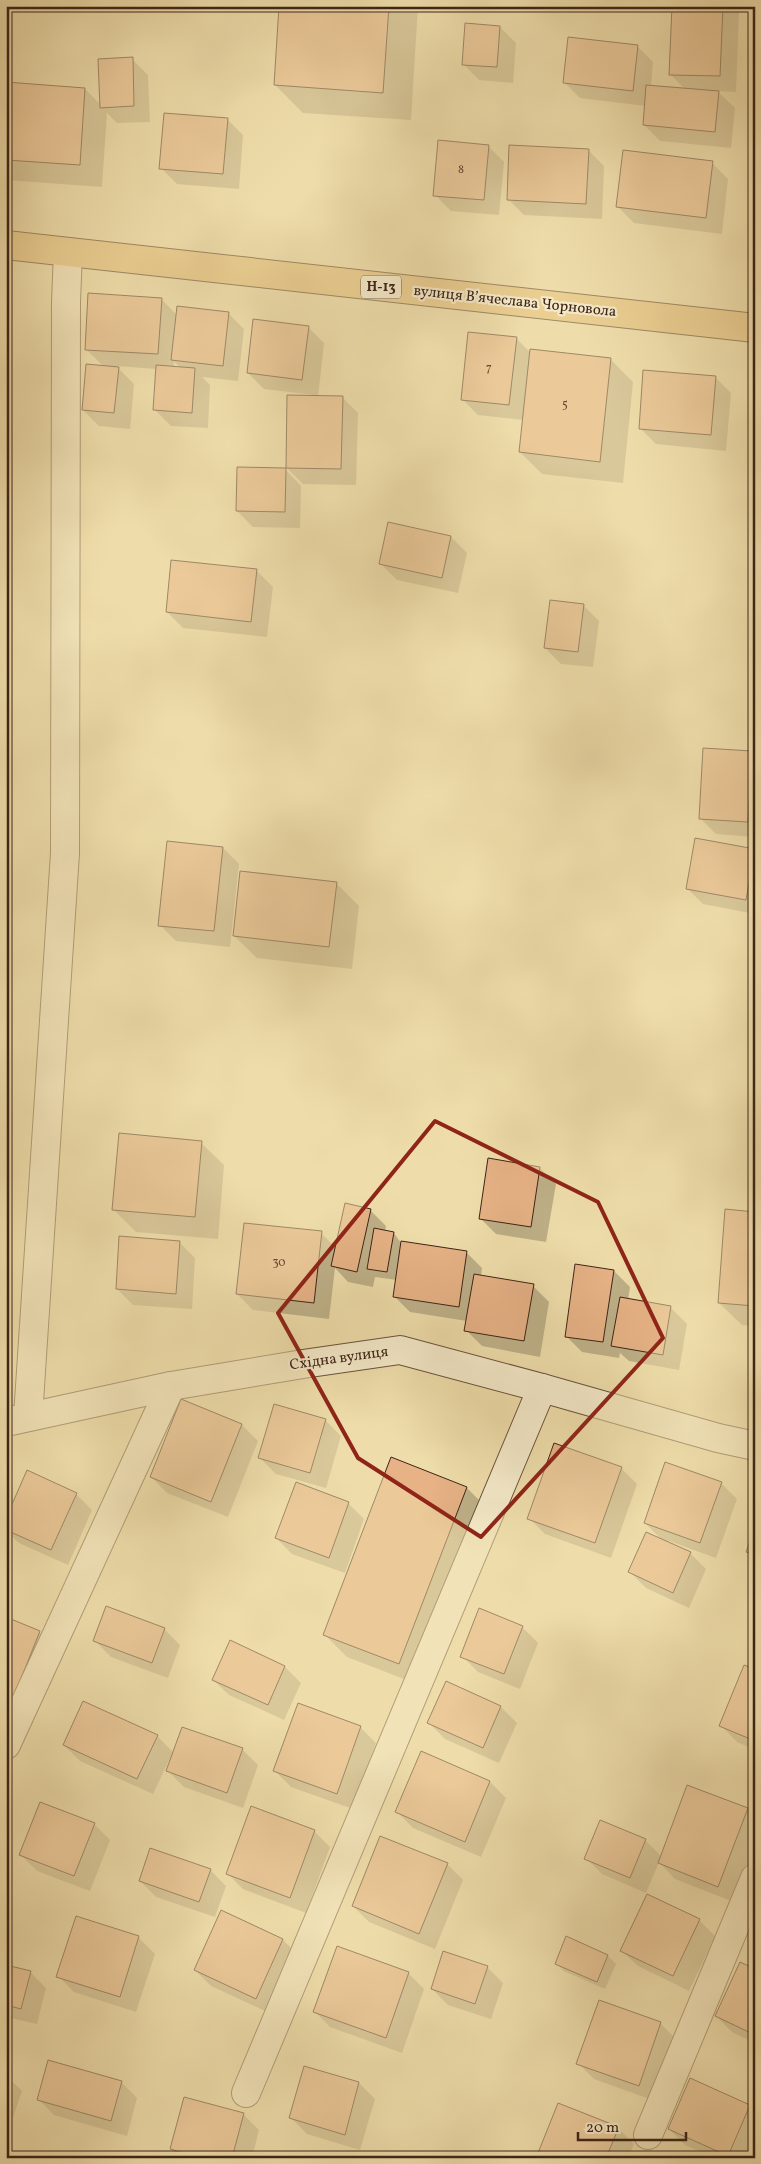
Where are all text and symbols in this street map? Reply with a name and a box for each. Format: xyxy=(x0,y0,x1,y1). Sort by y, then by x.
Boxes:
house number: 8 xyxy=(458,162,464,178)
road number: Н-13 xyxy=(361,276,401,298)
street label: вулиця Вʼячеслава Чорновола xyxy=(413,281,617,323)
house number: 7 xyxy=(486,360,492,376)
house number: 5 xyxy=(562,397,568,413)
house number: 30 xyxy=(272,1255,286,1271)
street label: Східна вулиця xyxy=(288,1342,390,1376)
scale bar xyxy=(578,2109,686,2141)
text: 20 m xyxy=(586,2118,619,2139)

